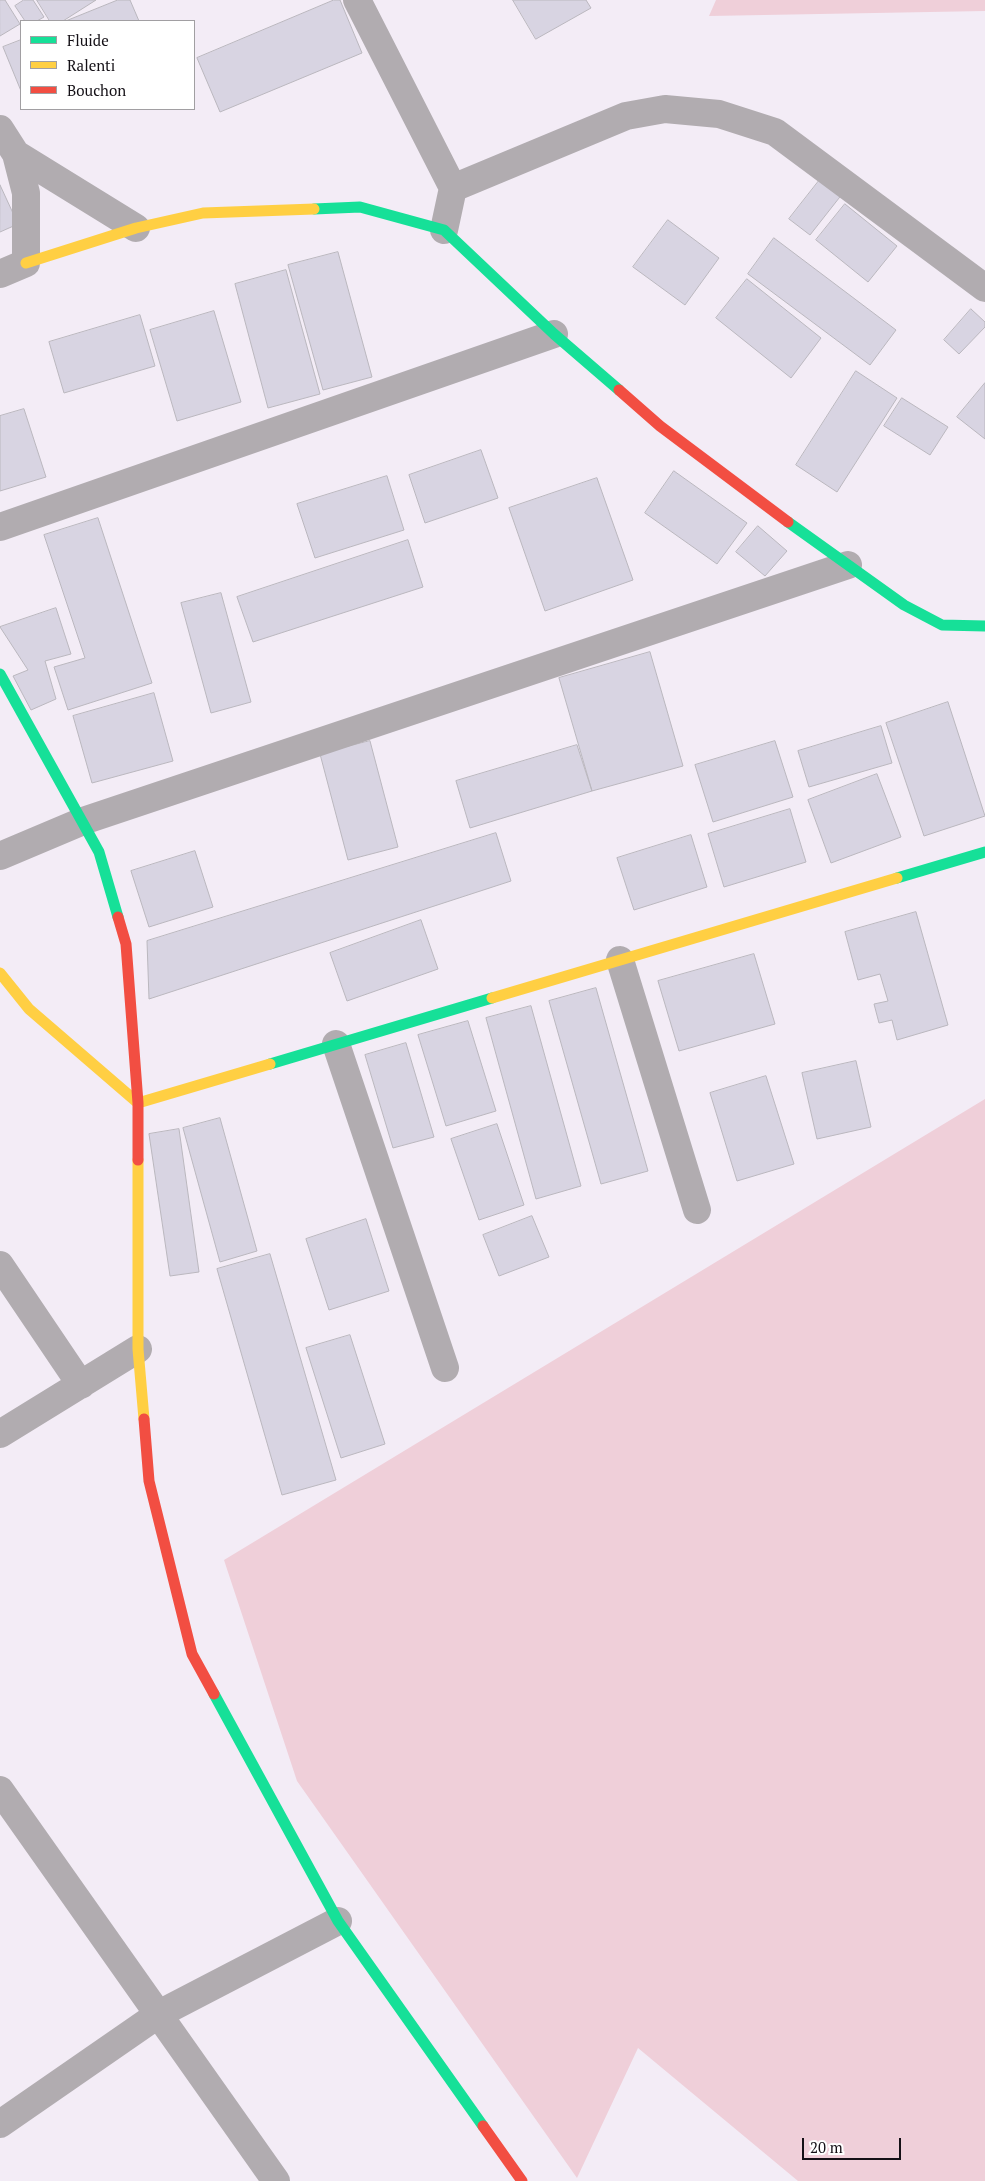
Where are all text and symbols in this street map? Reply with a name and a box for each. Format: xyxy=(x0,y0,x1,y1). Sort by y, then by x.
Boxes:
legend xyxy=(20,20,195,110)
text: Fluide xyxy=(67,30,109,50)
text: Ralenti xyxy=(67,55,115,75)
text: Bouchon xyxy=(67,80,126,100)
scale bar xyxy=(805,2128,904,2160)
text: 20 m xyxy=(810,2137,843,2157)

